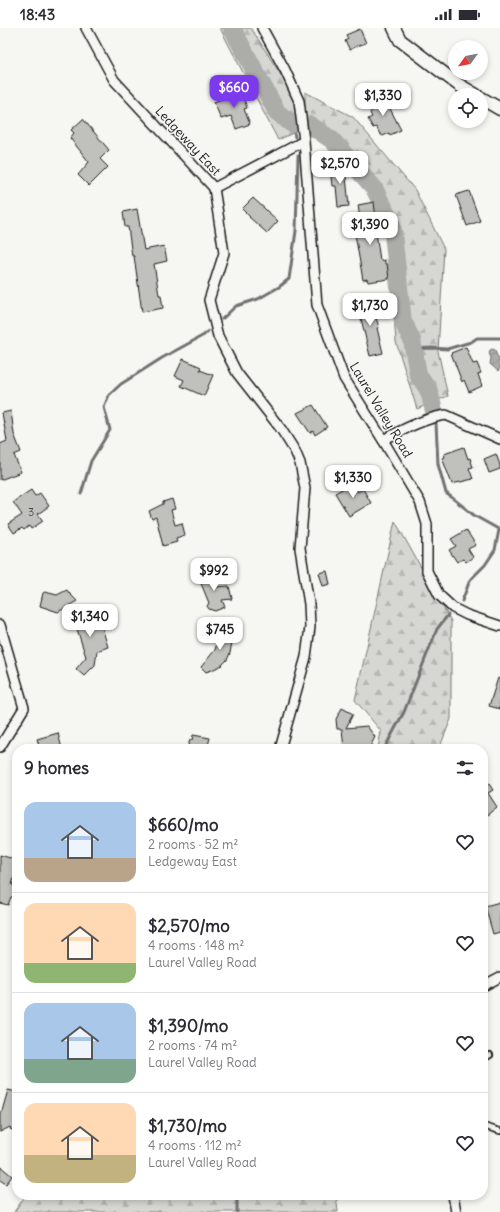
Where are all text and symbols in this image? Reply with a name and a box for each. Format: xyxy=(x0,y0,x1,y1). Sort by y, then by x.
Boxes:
text: 18:43 xyxy=(20,5,55,24)
north arrow xyxy=(448,40,488,80)
map controls xyxy=(448,40,488,128)
pin: $660 xyxy=(210,75,258,109)
text: $660 xyxy=(219,79,249,96)
pin: $1,330 xyxy=(350,83,416,117)
text: $1,330 xyxy=(364,87,402,104)
button: locate xyxy=(448,88,488,128)
street label: Ledgeway East xyxy=(151,103,225,180)
pin: $2,570 xyxy=(307,151,373,185)
text: $2,570 xyxy=(320,155,360,172)
pin: $1,390 xyxy=(337,212,403,246)
text: $1,390 xyxy=(351,216,389,233)
pin: $1,730 xyxy=(337,293,403,327)
text: $1,730 xyxy=(351,297,389,314)
street label: Laurel Valley Road xyxy=(346,359,416,461)
pin: $1,330 xyxy=(320,465,386,499)
text: $1,330 xyxy=(334,469,372,486)
house number: 3 xyxy=(28,505,34,519)
pin: $992 xyxy=(190,558,238,592)
text: $992 xyxy=(199,562,229,579)
pin: $1,340 xyxy=(57,604,123,638)
text: $1,340 xyxy=(71,608,109,625)
pin: $745 xyxy=(196,617,244,651)
text: $745 xyxy=(206,621,234,638)
text: 9 homes xyxy=(24,757,89,779)
icon: filters xyxy=(454,757,476,779)
text: $660/mo xyxy=(148,814,218,836)
icon: home xyxy=(56,818,104,866)
icon: heart xyxy=(454,831,476,853)
text: 2 rooms · 52 m² xyxy=(148,836,238,853)
text: Ledgeway East xyxy=(148,853,237,870)
text: $2,570/mo xyxy=(148,915,230,937)
icon: home xyxy=(56,919,104,967)
icon: heart xyxy=(454,932,476,954)
text: 4 rooms · 148 m² xyxy=(148,937,244,954)
text: Laurel Valley Road xyxy=(148,954,257,971)
text: $1,390/mo xyxy=(148,1015,228,1037)
icon: home xyxy=(56,1019,104,1067)
icon: heart xyxy=(454,1032,476,1054)
text: 2 rooms · 74 m² xyxy=(148,1037,237,1054)
text: Laurel Valley Road xyxy=(148,1054,257,1071)
text: $1,730/mo xyxy=(148,1115,227,1137)
icon: home xyxy=(56,1119,104,1167)
icon: heart xyxy=(454,1132,476,1154)
text: 4 rooms · 112 m² xyxy=(148,1137,242,1154)
text: Laurel Valley Road xyxy=(148,1154,257,1171)

